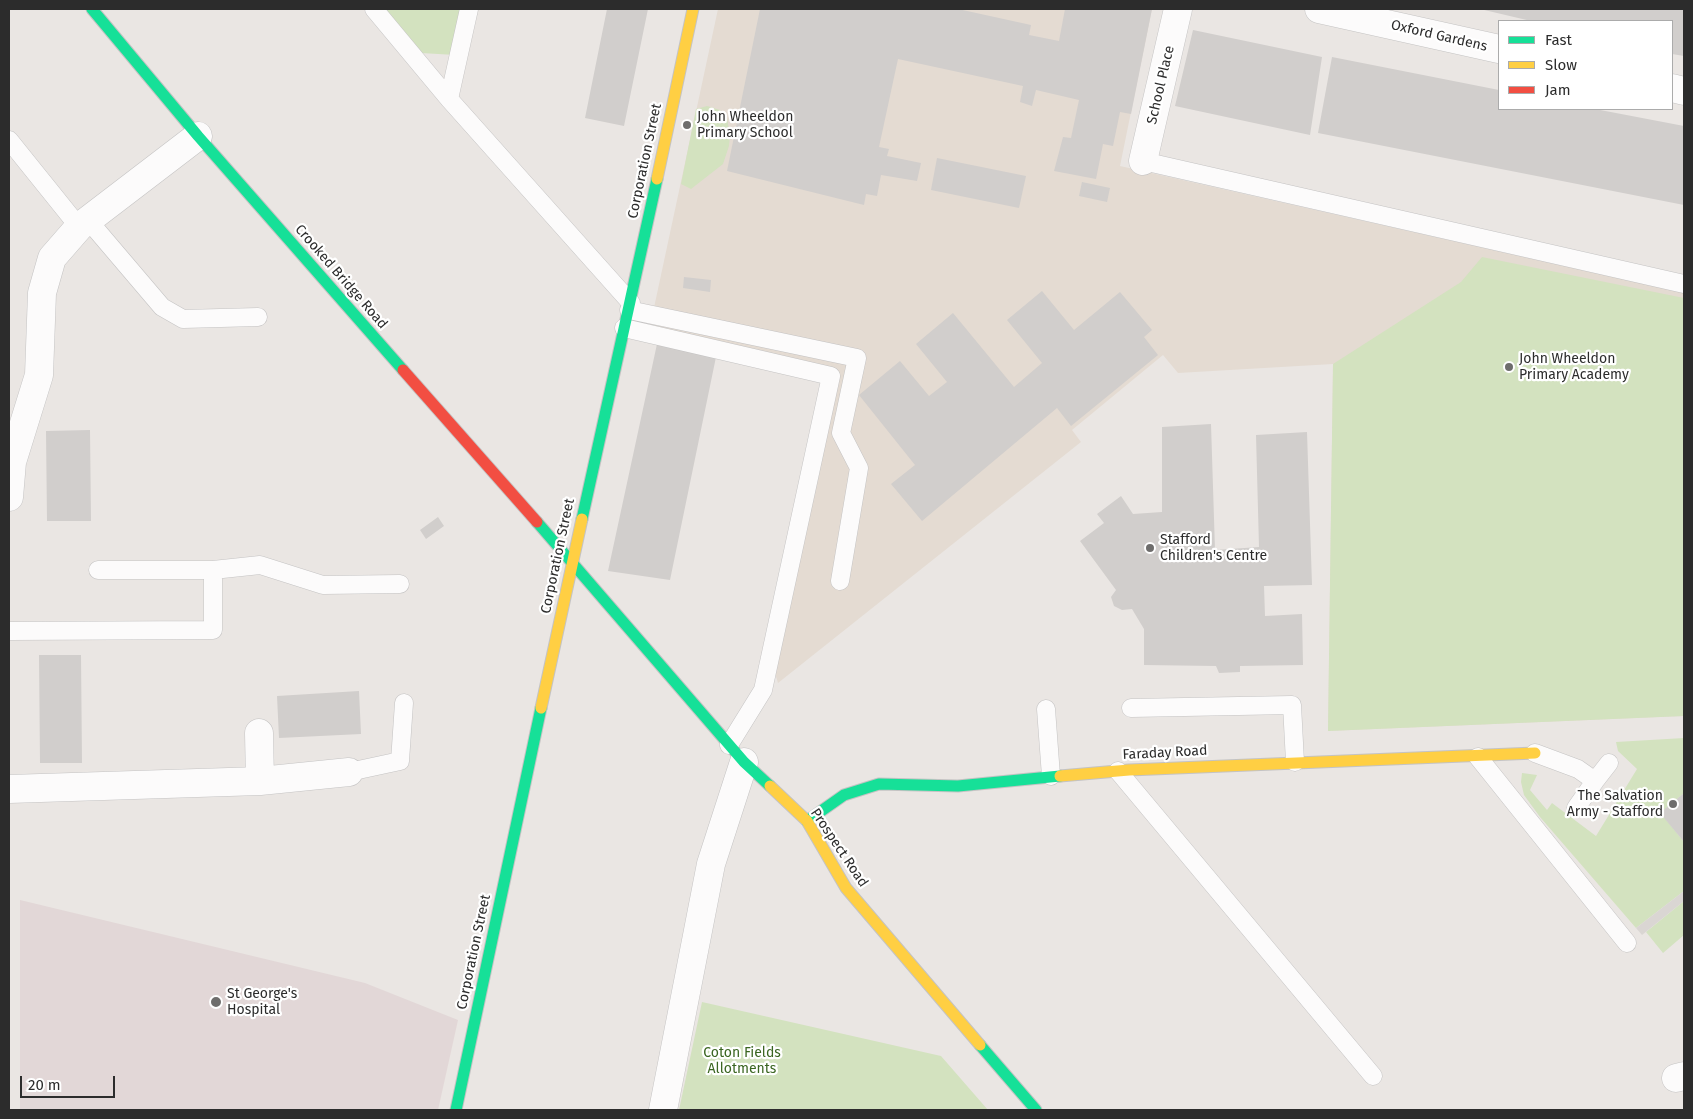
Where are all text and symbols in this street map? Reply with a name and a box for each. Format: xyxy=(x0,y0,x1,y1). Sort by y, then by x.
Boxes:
street label: Oxford Gardens xyxy=(1389,17,1489,55)
legend xyxy=(1498,20,1673,110)
text: Fast xyxy=(1545,31,1572,49)
street label: School Place xyxy=(1144,44,1178,126)
text: Slow xyxy=(1545,56,1577,74)
text: Jam xyxy=(1545,81,1571,99)
street label: Corporation Street xyxy=(625,102,665,220)
place label: John Wheeldon Primary School xyxy=(697,109,793,142)
marker: John Wheeldon Primary School xyxy=(681,119,693,131)
street label: Crooked Bridge Road xyxy=(291,221,391,333)
place label: John Wheeldon Primary Academy xyxy=(1519,351,1629,384)
marker: John Wheeldon Primary Academy xyxy=(1503,361,1515,373)
street label: Corporation Street xyxy=(538,497,578,615)
place label: Stafford Children's Centre xyxy=(1160,532,1267,564)
marker: Stafford Children's Centre xyxy=(1144,542,1156,554)
street label: Faraday Road xyxy=(1122,742,1208,764)
place label: The Salvation Army - Stafford xyxy=(1567,788,1663,820)
marker: The Salvation Army - Stafford xyxy=(1667,798,1679,810)
street label: Prospect Road xyxy=(807,805,871,891)
street label: Corporation Street xyxy=(454,893,494,1011)
place label: St George's Hospital xyxy=(227,986,297,1019)
marker: St George's Hospital xyxy=(209,995,223,1009)
park label: Coton Fields Allotments xyxy=(703,1045,781,1078)
scale bar xyxy=(22,1066,118,1098)
text: 20 m xyxy=(28,1076,61,1094)

